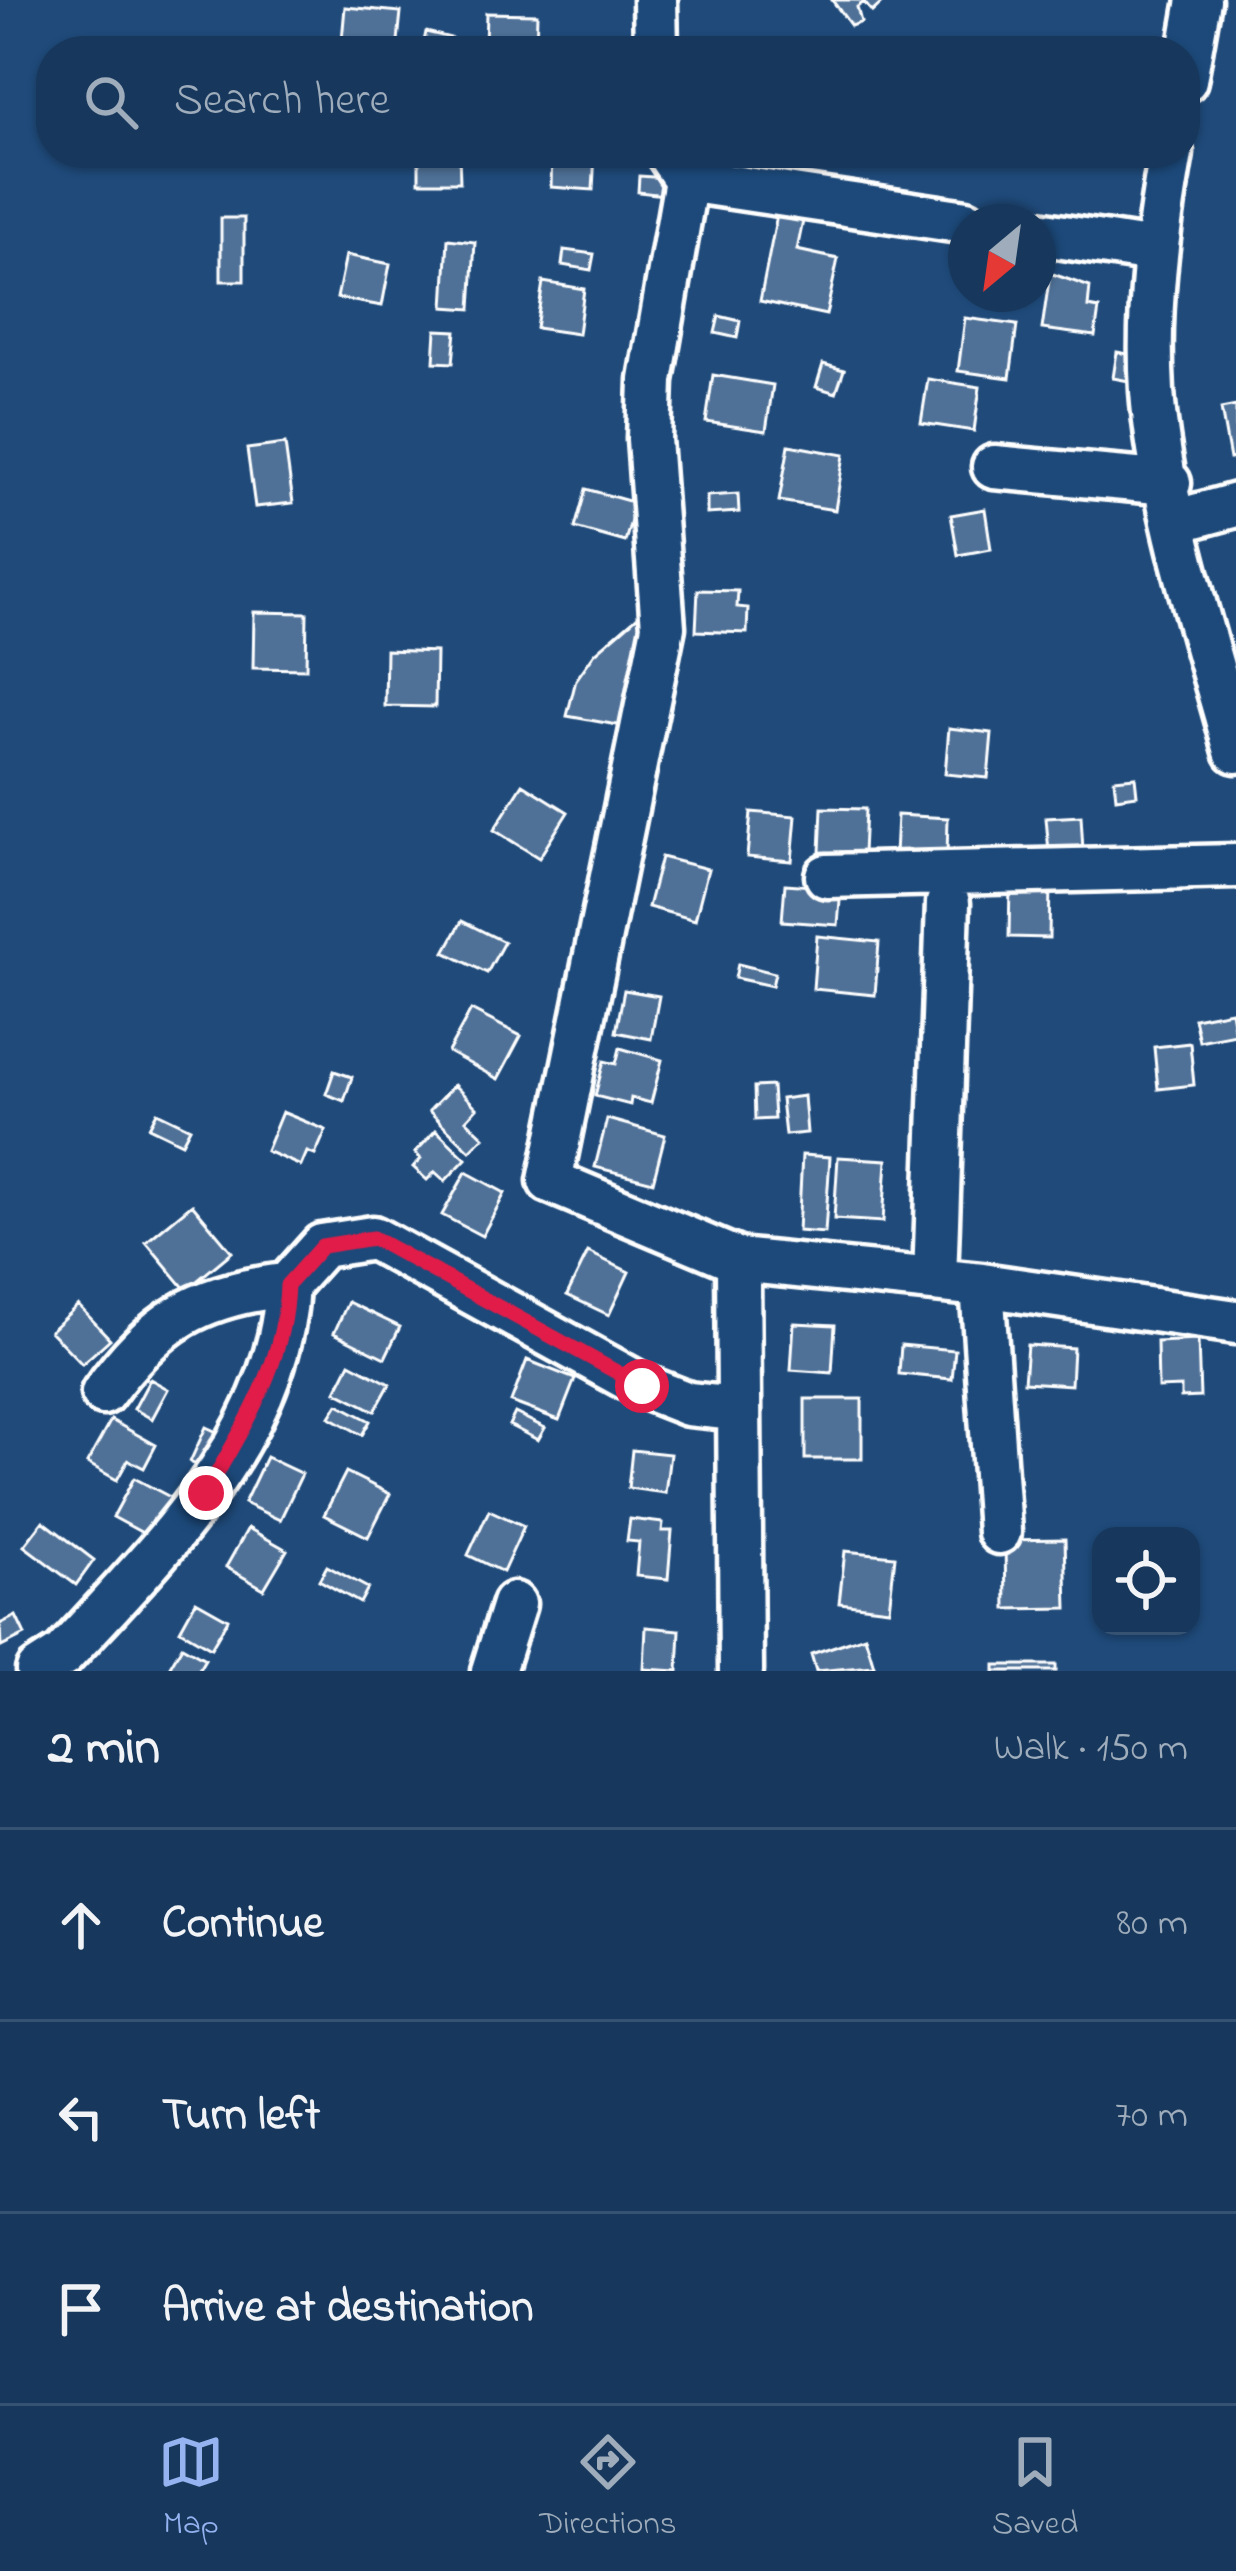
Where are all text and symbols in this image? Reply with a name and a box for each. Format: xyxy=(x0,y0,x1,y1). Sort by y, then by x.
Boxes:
search box xyxy=(36,36,1200,168)
icon: search xyxy=(78,69,144,135)
text: Search here xyxy=(174,69,390,135)
north arrow xyxy=(948,204,1056,312)
route start xyxy=(615,1359,669,1413)
route end xyxy=(179,1466,233,1520)
map controls xyxy=(1092,1527,1200,1635)
button: locate xyxy=(1092,1527,1200,1635)
text: 2 min xyxy=(48,1712,160,1787)
text: Walk · 150 m xyxy=(994,1721,1188,1778)
icon: ahead xyxy=(48,1892,114,1958)
text: Continue xyxy=(162,1892,323,1958)
text: 80 m xyxy=(1117,1896,1188,1953)
icon: left xyxy=(48,2084,114,2150)
text: Turn left xyxy=(162,2084,320,2150)
text: 70 m xyxy=(1115,2088,1188,2145)
icon: arrive xyxy=(48,2276,114,2342)
text: Arrive at destination xyxy=(162,2276,533,2342)
tab: Map xyxy=(158,2429,224,2549)
tab: Directions xyxy=(539,2429,677,2549)
tab: Saved xyxy=(992,2429,1078,2549)

